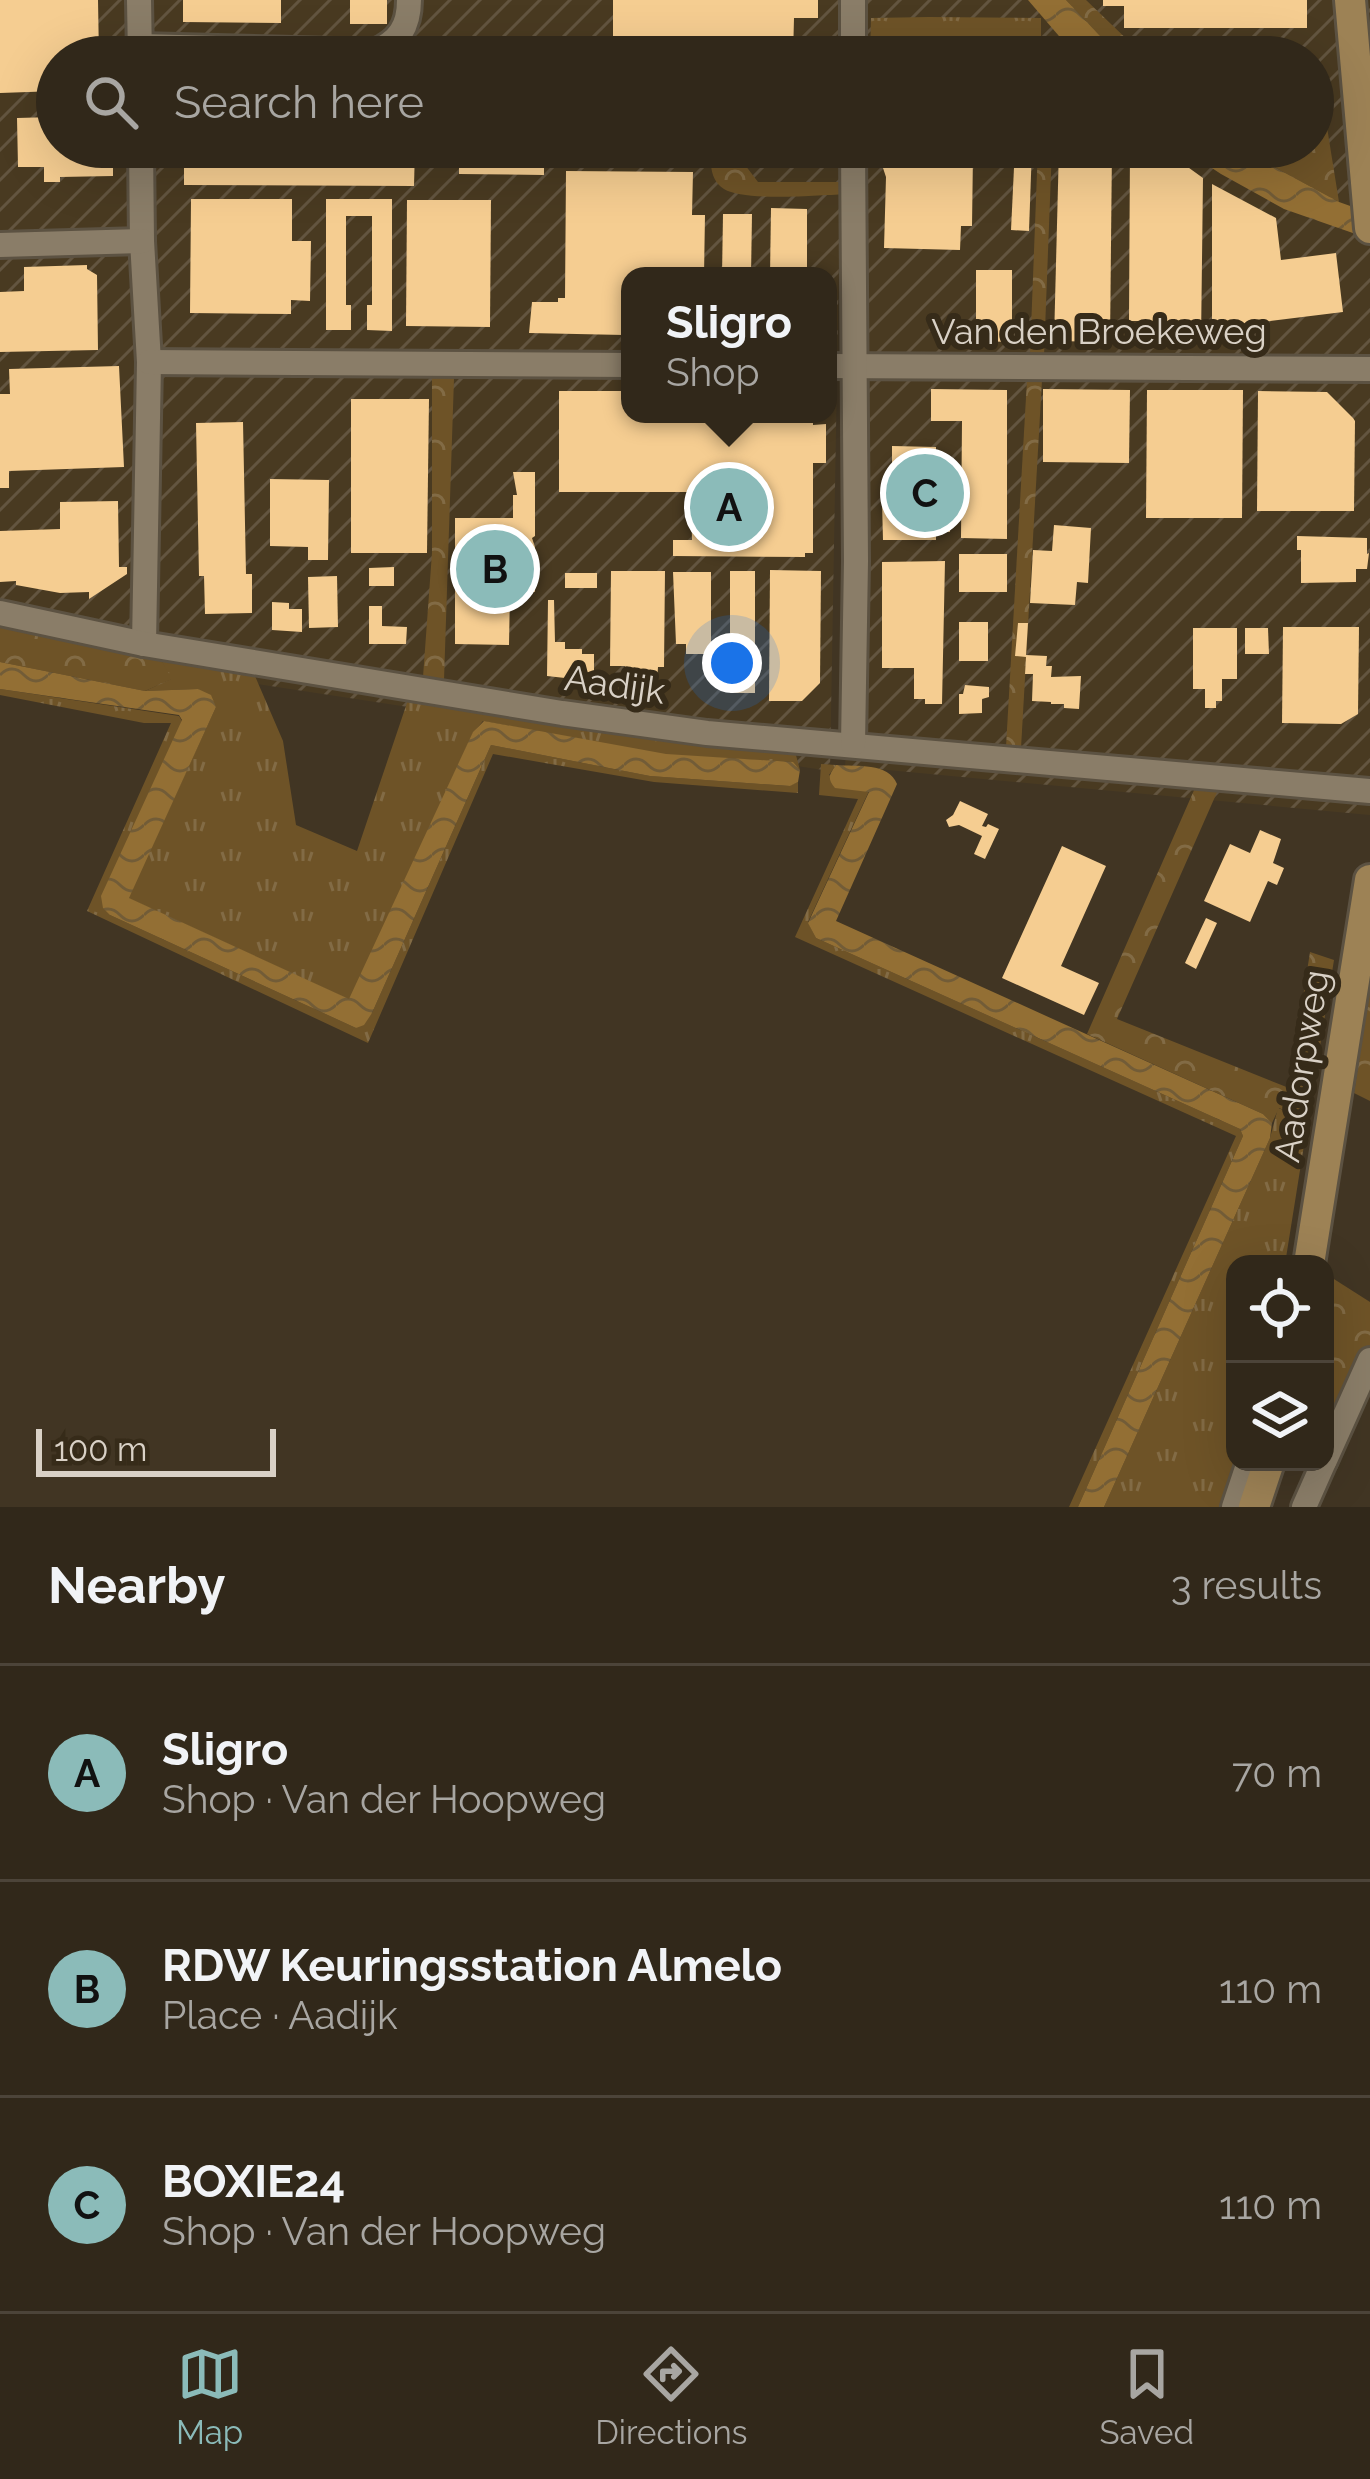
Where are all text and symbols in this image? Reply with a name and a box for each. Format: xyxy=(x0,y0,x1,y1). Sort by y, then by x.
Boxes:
search box xyxy=(36,36,1334,168)
icon: search xyxy=(78,69,144,135)
text: Search here xyxy=(174,76,424,129)
popup xyxy=(621,267,837,423)
text: Sligro xyxy=(666,296,792,349)
street label: Van den Broekeweg xyxy=(931,310,1267,352)
text: Shop xyxy=(666,349,760,395)
pin: C xyxy=(886,448,964,538)
pin: A xyxy=(690,462,768,552)
pin: B xyxy=(456,524,534,614)
your location xyxy=(702,633,762,693)
street label: Aadijk xyxy=(562,656,668,712)
street label: Aadorpweg xyxy=(1265,967,1337,1165)
map controls xyxy=(1226,1255,1334,1471)
button: locate xyxy=(1226,1255,1334,1363)
button: layers xyxy=(1226,1363,1334,1471)
scale bar xyxy=(36,1423,276,1476)
text: 100 m xyxy=(54,1430,147,1469)
text: Nearby xyxy=(48,1555,225,1615)
text: 3 results xyxy=(1171,1562,1322,1608)
text: Sligro xyxy=(162,1723,288,1776)
text: A xyxy=(74,1750,100,1796)
text: 70 m xyxy=(1232,1750,1322,1796)
text: Shop · Van der Hoopweg xyxy=(162,1776,606,1822)
text: RDW Keuringsstation Almelo xyxy=(162,1939,782,1992)
text: B xyxy=(74,1966,100,2012)
text: 110 m xyxy=(1219,1966,1322,2012)
text: Place · Aadijk xyxy=(162,1992,398,2038)
text: BOXIE24 xyxy=(162,2155,345,2208)
text: C xyxy=(74,2182,100,2228)
text: 110 m xyxy=(1219,2182,1322,2228)
text: Shop · Van der Hoopweg xyxy=(162,2208,606,2254)
tab: Map xyxy=(176,2341,243,2452)
tab: Directions xyxy=(595,2341,748,2452)
tab: Saved xyxy=(1100,2341,1194,2452)

